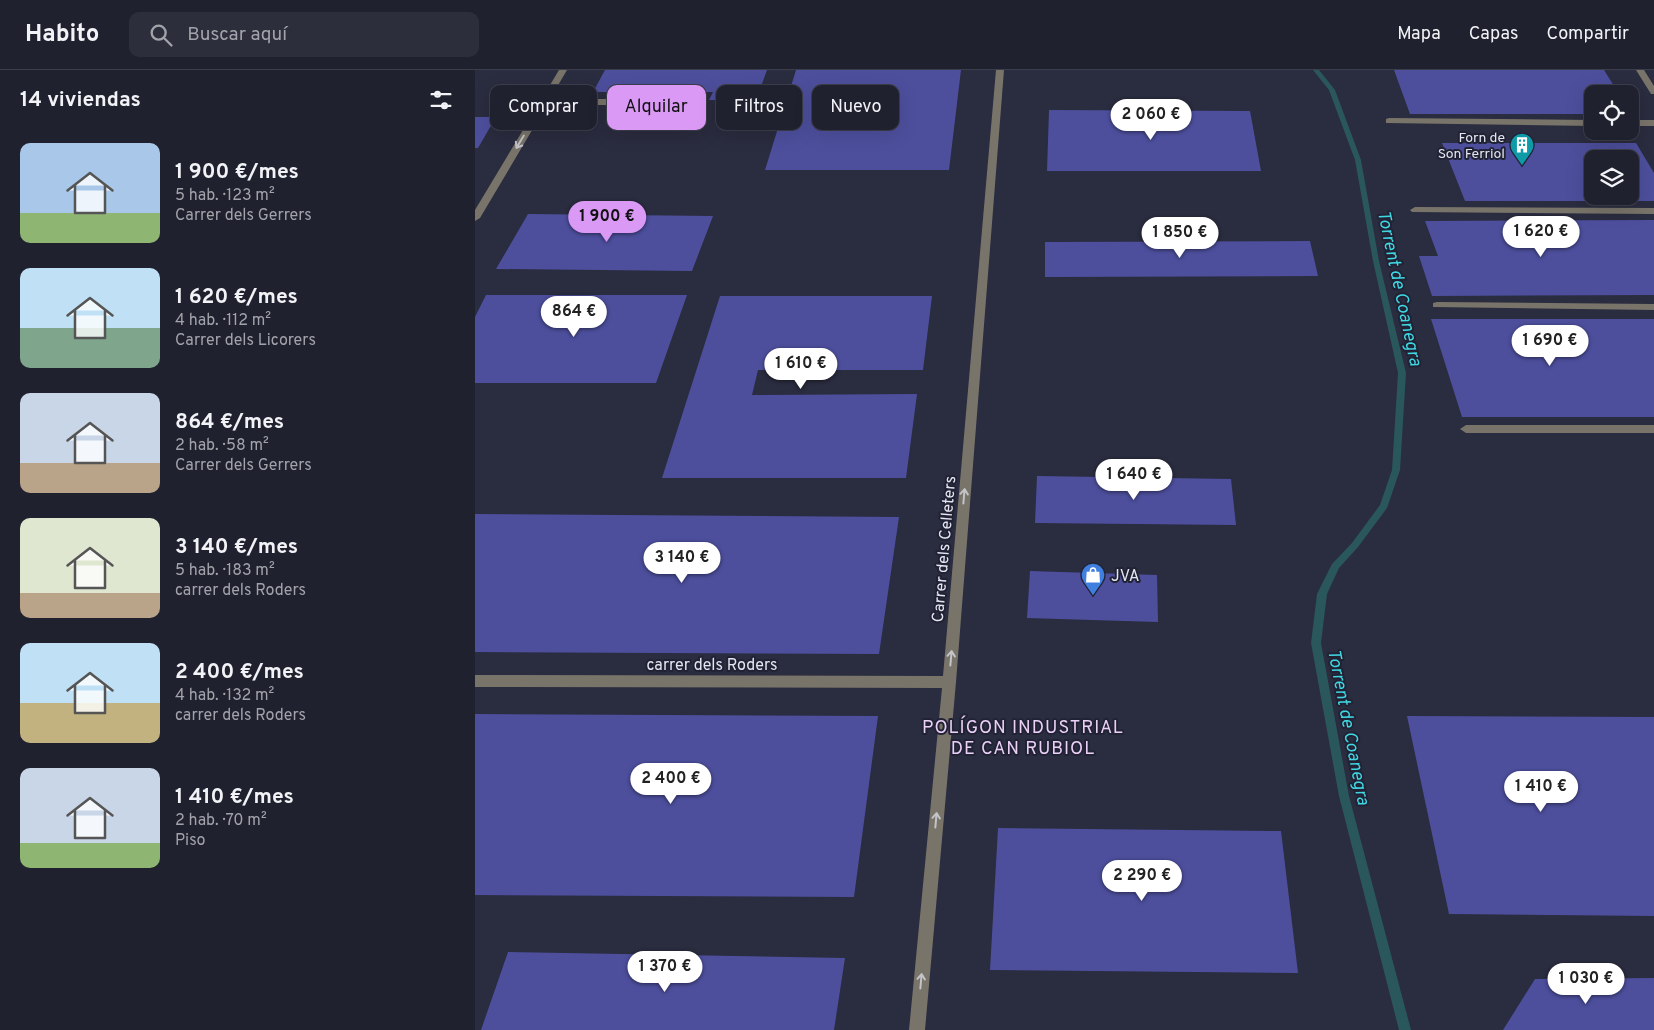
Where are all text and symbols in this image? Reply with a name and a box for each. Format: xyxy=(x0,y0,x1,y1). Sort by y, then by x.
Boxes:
search box xyxy=(129,12,479,57)
text: Habito xyxy=(25,20,99,50)
icon: search xyxy=(147,21,175,49)
text: Buscar aquí xyxy=(187,23,287,47)
text: Mapa xyxy=(1397,23,1441,46)
text: Capas xyxy=(1469,23,1518,46)
text: Compartir xyxy=(1546,23,1629,46)
chip: Comprar xyxy=(490,85,597,130)
chip: Alquilar xyxy=(607,85,706,130)
chip: Filtros xyxy=(716,85,802,130)
chip: Nuevo xyxy=(812,85,899,130)
map controls xyxy=(1584,85,1639,205)
button: locate xyxy=(1584,85,1639,140)
icon: filters xyxy=(427,86,455,114)
text: 14 viviendas xyxy=(20,87,141,114)
pin: 2 060 € xyxy=(1105,98,1197,141)
text: 2 060 € xyxy=(1122,105,1180,125)
place label: Forn de Son Ferriol xyxy=(1438,130,1505,163)
building icon: Forn de Son Ferriol xyxy=(1509,132,1535,166)
one-way arrow xyxy=(515,134,525,148)
button: layers xyxy=(1584,150,1639,205)
text: 1 900 €/mes xyxy=(175,159,299,186)
icon: home xyxy=(60,163,120,223)
text: 5 hab. · 123 m² xyxy=(175,186,275,206)
pin: 1 900 € xyxy=(561,200,653,243)
text: Carrer dels Gerrers xyxy=(175,206,312,226)
text: 1 900 € xyxy=(579,207,635,227)
water label: Torrent de Coanegra xyxy=(1371,208,1426,369)
pin: 1 850 € xyxy=(1134,216,1226,259)
pin: 1 620 € xyxy=(1495,216,1587,258)
text: 1 620 € xyxy=(1514,222,1568,242)
text: 1 850 € xyxy=(1153,223,1207,243)
text: 1 620 €/mes xyxy=(175,284,298,311)
icon: home xyxy=(60,288,120,348)
pin: 864 € xyxy=(539,296,609,338)
text: 864 € xyxy=(552,302,596,322)
text: 4 hab. · 112 m² xyxy=(175,311,271,331)
pin: 1 690 € xyxy=(1504,324,1596,367)
text: Carrer dels Licorers xyxy=(175,331,316,351)
text: 1 690 € xyxy=(1523,331,1577,351)
pin: 1 610 € xyxy=(755,348,847,390)
text: 1 610 € xyxy=(775,354,827,374)
text: 864 €/mes xyxy=(175,409,284,436)
icon: home xyxy=(60,413,120,473)
text: 2 hab. · 58 m² xyxy=(175,436,269,456)
text: Carrer dels Gerrers xyxy=(175,456,312,476)
pin: 1 640 € xyxy=(1088,458,1180,501)
text: 1 640 € xyxy=(1106,465,1162,485)
street label: Carrer dels Celleters xyxy=(929,475,961,623)
one-way arrow xyxy=(959,488,969,504)
text: 3 140 €/mes xyxy=(175,534,298,561)
icon: home xyxy=(60,538,120,598)
pin: 3 140 € xyxy=(636,542,728,584)
text: 3 140 € xyxy=(655,548,709,568)
text: 5 hab. · 183 m² xyxy=(175,561,275,581)
shop icon: JVA xyxy=(1080,562,1106,596)
place label: JVA xyxy=(1111,567,1140,587)
text: carrer dels Roders xyxy=(175,581,306,601)
water label: Torrent de Coanegra xyxy=(1321,647,1374,808)
one-way arrow xyxy=(946,650,956,666)
street label: carrer dels Roders xyxy=(647,656,778,676)
text: 2 400 €/mes xyxy=(175,659,304,686)
icon: home xyxy=(60,663,120,723)
text: 4 hab. · 132 m² xyxy=(175,686,274,706)
text: carrer dels Roders xyxy=(175,706,306,726)
district label: POLÍGON INDUSTRIAL DE CAN RUBIOL xyxy=(922,715,1124,761)
pin: 2 400 € xyxy=(625,762,717,805)
text: 2 400 € xyxy=(641,769,701,789)
pin: 1 410 € xyxy=(1495,770,1587,813)
text: 1 410 € xyxy=(1515,777,1567,797)
text: 1 410 €/mes xyxy=(175,784,294,811)
icon: home xyxy=(60,788,120,848)
text: 2 hab. · 70 m² xyxy=(175,811,267,831)
one-way arrow xyxy=(931,812,941,828)
text: Piso xyxy=(175,831,205,851)
pin: 2 290 € xyxy=(1096,860,1188,902)
text: 2 290 € xyxy=(1113,866,1171,886)
pin: 1 370 € xyxy=(619,950,711,993)
text: 1 370 € xyxy=(638,957,692,977)
pin: 1 030 € xyxy=(1540,962,1632,1005)
text: 1 030 € xyxy=(1559,969,1613,989)
one-way arrow xyxy=(917,974,926,990)

